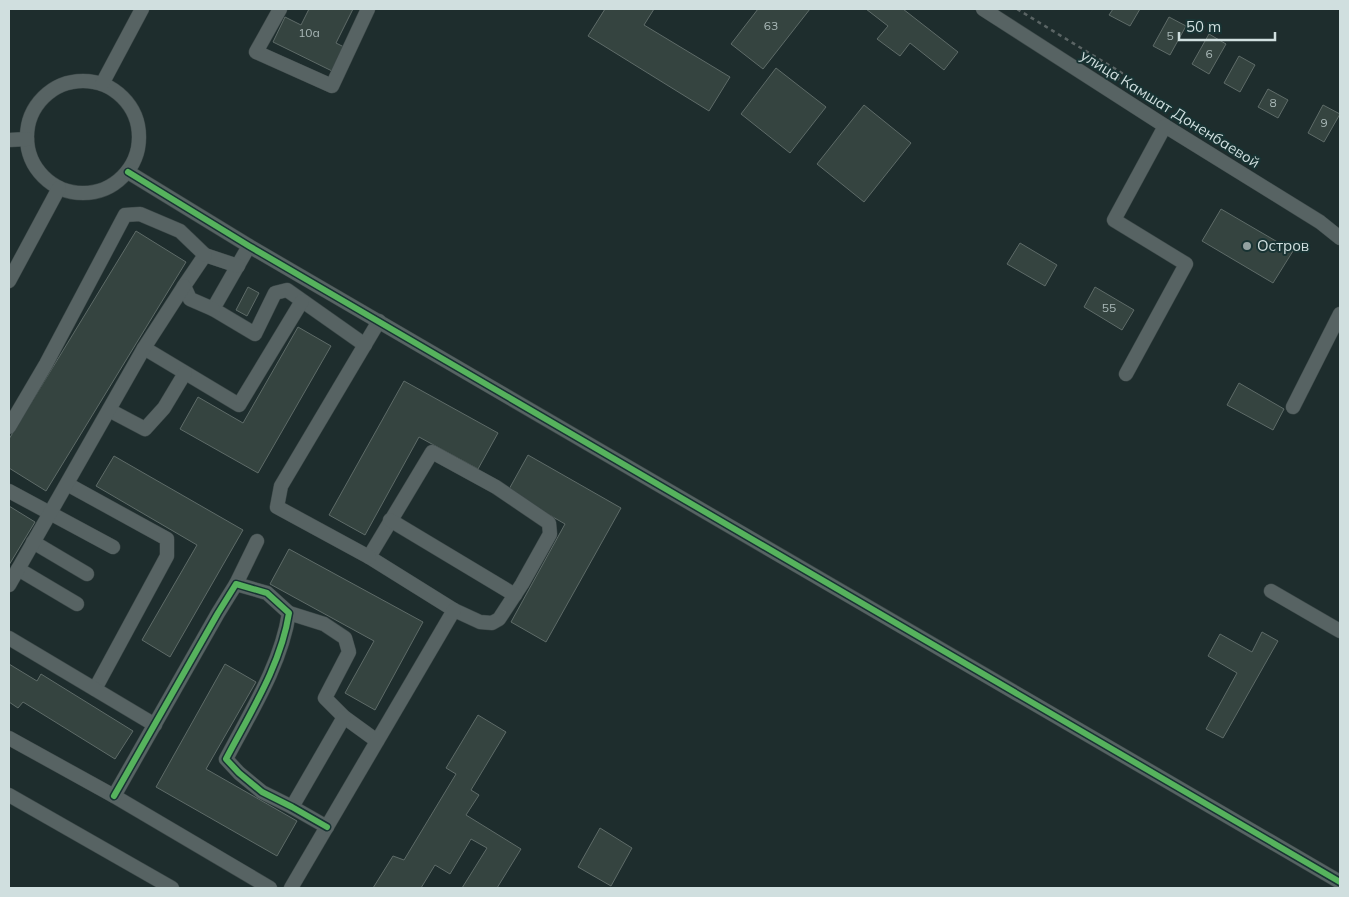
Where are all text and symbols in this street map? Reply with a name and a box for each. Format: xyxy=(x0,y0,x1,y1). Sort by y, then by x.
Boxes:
scale bar xyxy=(1179,10,1275,42)
text: 50 m xyxy=(1186,17,1221,36)
house number: 63 xyxy=(764,18,778,33)
house number: 10а xyxy=(298,25,320,40)
house number: 5 xyxy=(1166,28,1174,43)
street label: улица Камшат Доненбаевой xyxy=(1077,45,1264,172)
house number: 6 xyxy=(1205,46,1213,61)
house number: 8 xyxy=(1269,95,1277,110)
house number: 9 xyxy=(1320,115,1328,130)
place label: Остров xyxy=(1257,236,1309,255)
marker: Остров xyxy=(1241,240,1253,252)
house number: 55 xyxy=(1102,300,1116,315)

